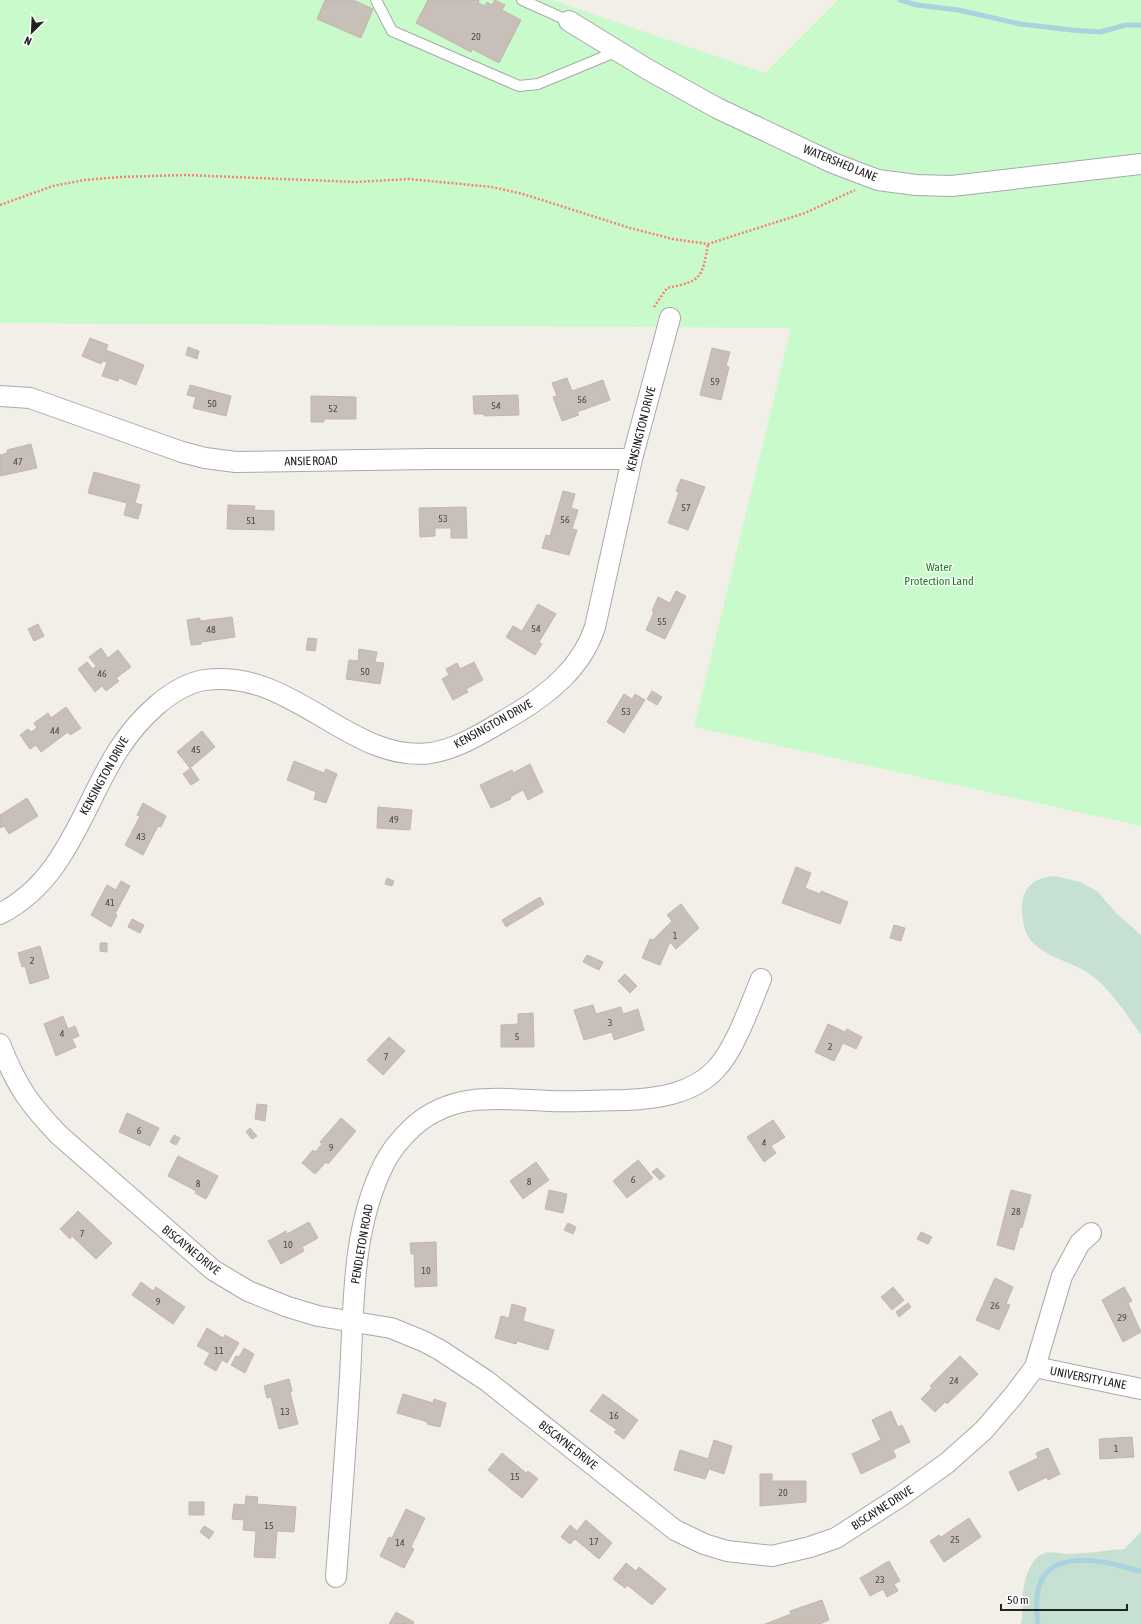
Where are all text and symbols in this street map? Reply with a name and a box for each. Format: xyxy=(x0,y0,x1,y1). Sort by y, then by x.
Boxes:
north arrow xyxy=(12,12,52,52)
house number: 20 xyxy=(471,31,481,42)
text: N xyxy=(23,34,33,48)
street label: WATERSHED LANE xyxy=(801,142,879,184)
house number: 59 xyxy=(710,376,720,387)
street label: KENSINGTON DRIVE xyxy=(624,385,658,473)
house number: 56 xyxy=(577,394,587,405)
house number: 50 xyxy=(207,398,217,409)
house number: 54 xyxy=(491,400,501,411)
house number: 52 xyxy=(328,403,338,414)
street label: ANSIE ROAD xyxy=(284,454,338,468)
house number: 47 xyxy=(13,456,23,467)
house number: 57 xyxy=(681,502,691,513)
house number: 53 xyxy=(438,513,448,524)
house number: 56 xyxy=(560,514,570,525)
house number: 51 xyxy=(246,515,256,526)
park label: Water Protection Land xyxy=(904,560,974,588)
house number: 55 xyxy=(657,616,667,627)
house number: 54 xyxy=(531,623,541,634)
house number: 48 xyxy=(206,624,216,635)
house number: 50 xyxy=(360,666,370,677)
house number: 46 xyxy=(97,668,107,679)
street label: KENSINGTON DRIVE xyxy=(451,697,535,751)
house number: 53 xyxy=(621,706,631,717)
house number: 44 xyxy=(50,725,60,736)
street label: KENSINGTON DRIVE xyxy=(77,734,131,818)
house number: 45 xyxy=(191,744,201,755)
house number: 49 xyxy=(389,814,399,825)
house number: 43 xyxy=(136,831,146,842)
house number: 41 xyxy=(105,897,115,908)
house number: 1 xyxy=(673,930,678,941)
house number: 2 xyxy=(30,955,35,966)
house number: 3 xyxy=(608,1017,613,1028)
house number: 4 xyxy=(60,1028,65,1039)
house number: 5 xyxy=(515,1031,520,1042)
house number: 2 xyxy=(828,1041,833,1052)
house number: 7 xyxy=(384,1051,389,1062)
house number: 6 xyxy=(137,1125,142,1136)
house number: 4 xyxy=(762,1137,767,1148)
house number: 9 xyxy=(329,1142,334,1153)
house number: 6 xyxy=(631,1174,636,1185)
house number: 8 xyxy=(527,1176,532,1187)
house number: 8 xyxy=(196,1178,201,1189)
street label: PENDLETON ROAD xyxy=(348,1203,376,1285)
house number: 28 xyxy=(1011,1206,1021,1217)
street label: BISCAYNE DRIVE xyxy=(159,1222,223,1278)
house number: 7 xyxy=(80,1228,85,1239)
house number: 10 xyxy=(283,1239,293,1250)
house number: 10 xyxy=(421,1265,431,1276)
house number: 9 xyxy=(156,1296,161,1307)
house number: 26 xyxy=(990,1300,1000,1311)
house number: 29 xyxy=(1117,1312,1127,1323)
house number: 11 xyxy=(214,1345,224,1356)
street label: UNIVERSITY LANE xyxy=(1049,1364,1127,1392)
house number: 24 xyxy=(949,1375,959,1386)
house number: 13 xyxy=(280,1406,290,1417)
house number: 16 xyxy=(609,1410,619,1421)
street label: BISCAYNE DRIVE xyxy=(536,1418,600,1472)
house number: 1 xyxy=(1114,1443,1119,1454)
house number: 15 xyxy=(510,1471,520,1482)
street label: BISCAYNE DRIVE xyxy=(849,1483,915,1533)
house number: 20 xyxy=(778,1487,788,1498)
house number: 15 xyxy=(264,1520,274,1531)
house number: 25 xyxy=(950,1534,960,1545)
house number: 17 xyxy=(589,1536,599,1547)
house number: 14 xyxy=(395,1537,405,1548)
house number: 23 xyxy=(875,1574,885,1585)
scale bar xyxy=(1001,1586,1127,1612)
text: 50 m xyxy=(1007,1593,1029,1607)

